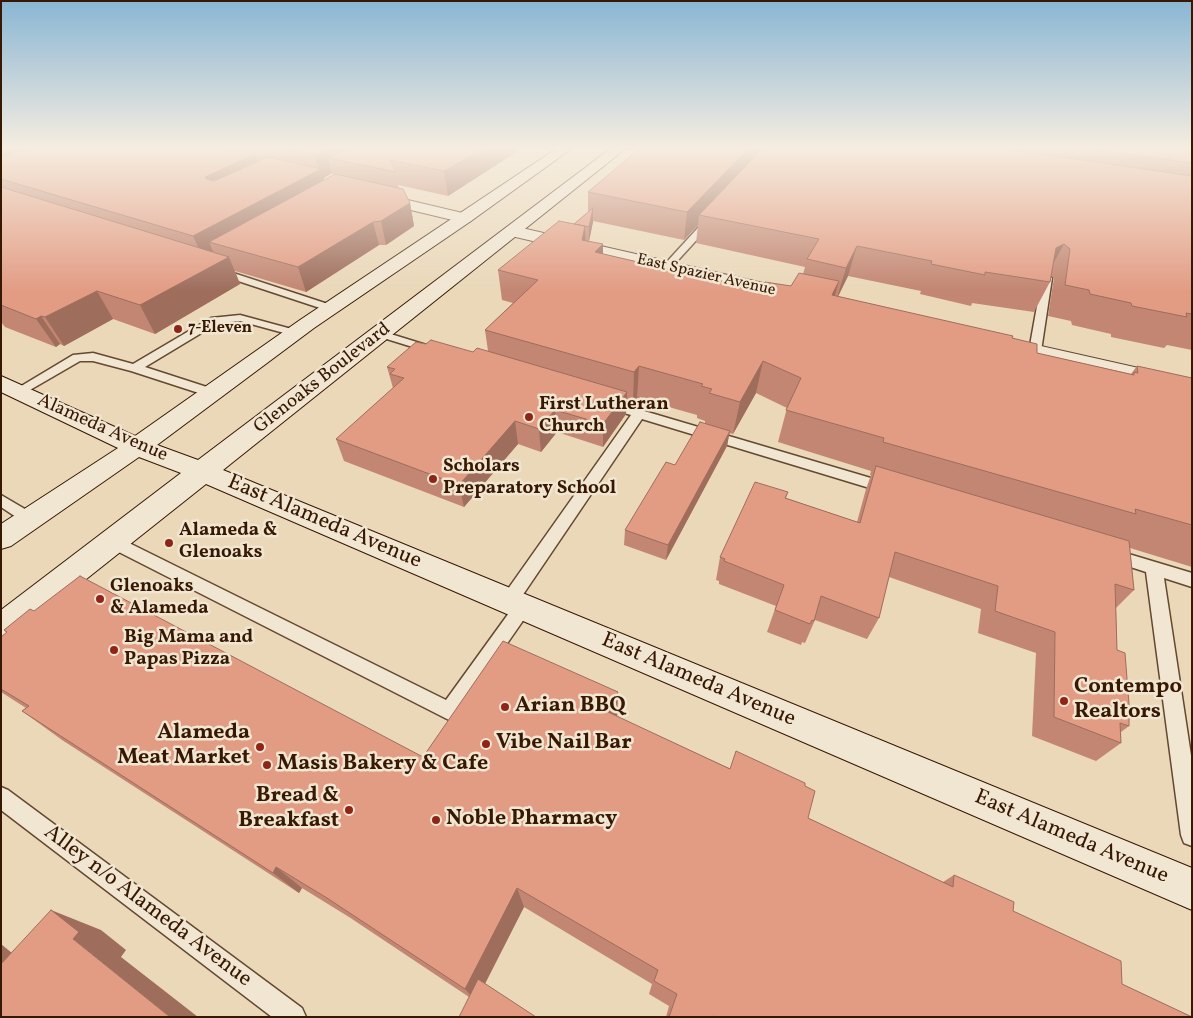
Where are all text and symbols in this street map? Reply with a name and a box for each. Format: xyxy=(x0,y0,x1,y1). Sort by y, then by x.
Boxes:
street label: East Spazier Avenue xyxy=(635,251,777,301)
place label: 7-Eleven xyxy=(188,319,252,339)
street label: Glenoaks Boulevard xyxy=(250,319,396,439)
marker: 7-Eleven xyxy=(172,323,184,335)
street label: Alameda Avenue xyxy=(33,390,171,468)
place label: First Lutheran Church xyxy=(539,395,669,439)
marker: First Lutheran Church xyxy=(523,411,535,423)
place label: Scholars Preparatory School xyxy=(443,457,616,501)
street label: East Alameda Avenue xyxy=(223,470,425,576)
marker: Scholars Preparatory School xyxy=(427,473,439,485)
place label: Alameda & Glenoaks xyxy=(179,521,278,565)
marker: Alameda & Glenoaks xyxy=(163,537,175,549)
place label: Glenoaks & Alameda xyxy=(110,577,209,621)
marker: Glenoaks & Alameda xyxy=(94,593,106,605)
place label: Big Mama and Papas Pizza xyxy=(124,628,253,672)
street label: East Alameda Avenue xyxy=(597,628,799,734)
marker: Big Mama and Papas Pizza xyxy=(108,644,120,656)
place label: Contempo Realtors xyxy=(1074,675,1182,726)
place label: Arian BBQ xyxy=(515,694,626,720)
marker: Contempo Realtors xyxy=(1058,695,1070,707)
marker: Arian BBQ xyxy=(499,701,511,713)
place label: Alameda Meat Market xyxy=(117,721,250,772)
place label: Vibe Nail Bar xyxy=(496,731,632,757)
marker: Vibe Nail Bar xyxy=(480,738,492,750)
marker: Alameda Meat Market xyxy=(254,741,266,753)
place label: Masis Bakery & Cafe xyxy=(277,752,488,778)
marker: Masis Bakery & Cafe xyxy=(261,759,273,771)
place label: Bread & Breakfast xyxy=(238,784,339,836)
street label: East Alameda Avenue xyxy=(970,785,1172,891)
marker: Bread & Breakfast xyxy=(343,804,355,816)
place label: Noble Pharmacy xyxy=(446,807,617,833)
marker: Noble Pharmacy xyxy=(430,814,442,826)
street label: Alley n/o Alameda Avenue xyxy=(38,820,256,994)

